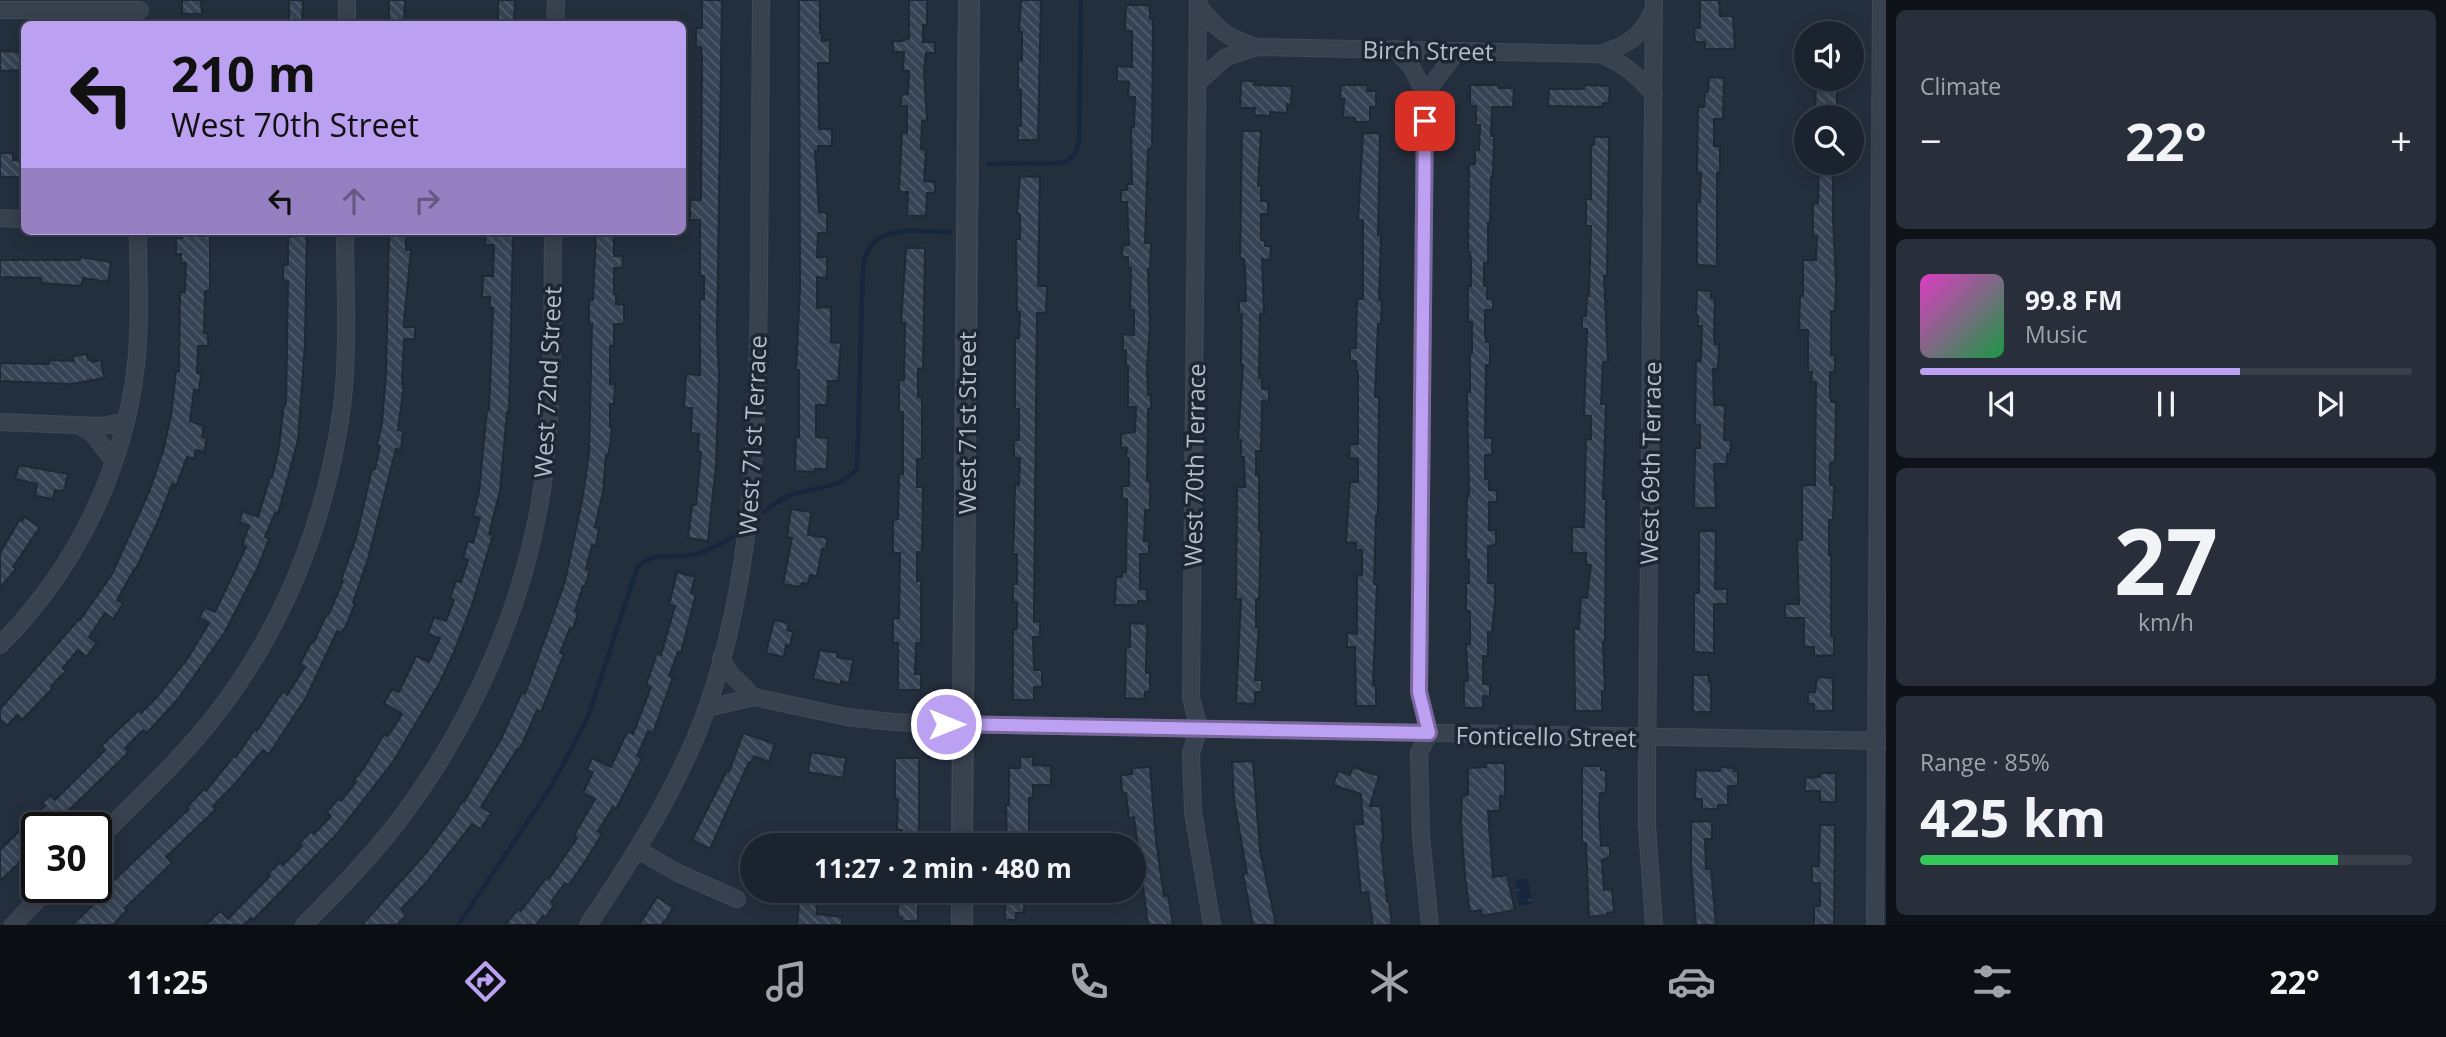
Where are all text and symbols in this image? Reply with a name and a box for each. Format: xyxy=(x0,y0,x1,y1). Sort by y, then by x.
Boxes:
map controls xyxy=(1794,21,1864,175)
button: sound xyxy=(1794,21,1864,91)
street label: Birch Street xyxy=(1362,32,1494,68)
text: 210 m xyxy=(171,40,316,106)
icon: left xyxy=(56,49,147,140)
text: Climate xyxy=(1920,70,2001,102)
pin xyxy=(1395,91,1455,151)
icon: arrive xyxy=(1406,102,1444,140)
text: West 70th Street xyxy=(171,103,419,146)
button: search xyxy=(1794,105,1864,175)
text: 22° xyxy=(2125,105,2207,176)
text: − xyxy=(1920,114,1942,166)
text: + xyxy=(2390,114,2412,166)
icon: left xyxy=(262,182,300,220)
icon: ahead xyxy=(335,182,373,220)
icon: right xyxy=(408,182,446,220)
text: 99.8 FM xyxy=(2025,282,2123,318)
street label: West 72nd Street xyxy=(525,285,569,479)
text: Music xyxy=(2025,318,2088,350)
street label: West 71st Street xyxy=(950,332,983,514)
street label: West 71st Terrace xyxy=(730,334,774,536)
street label: West 69th Terrace xyxy=(1632,361,1668,565)
street label: West 70th Terrace xyxy=(1176,363,1212,567)
icon: previous xyxy=(1983,385,2021,423)
icon: pause xyxy=(2147,385,2185,423)
icon: next xyxy=(2311,385,2349,423)
text: 27 xyxy=(2114,498,2218,622)
text: km/h xyxy=(2138,606,2194,638)
position arrow xyxy=(909,687,983,761)
street label: Fonticello Street xyxy=(1455,718,1637,754)
text: Range · 85% xyxy=(1920,746,2050,778)
text: 425 km xyxy=(1920,781,2106,852)
speed limit sign: 30 xyxy=(21,812,112,903)
text: 11:27 · 2 min · 480 m xyxy=(814,850,1072,886)
icon: directions xyxy=(461,957,510,1006)
icon: music xyxy=(762,957,811,1006)
icon: phone xyxy=(1064,957,1113,1006)
icon: climate xyxy=(1365,957,1414,1006)
icon: car xyxy=(1667,957,1716,1006)
icon: filters xyxy=(1968,957,2017,1006)
text: 11:25 xyxy=(126,960,209,1003)
text: 22° xyxy=(2269,960,2320,1003)

